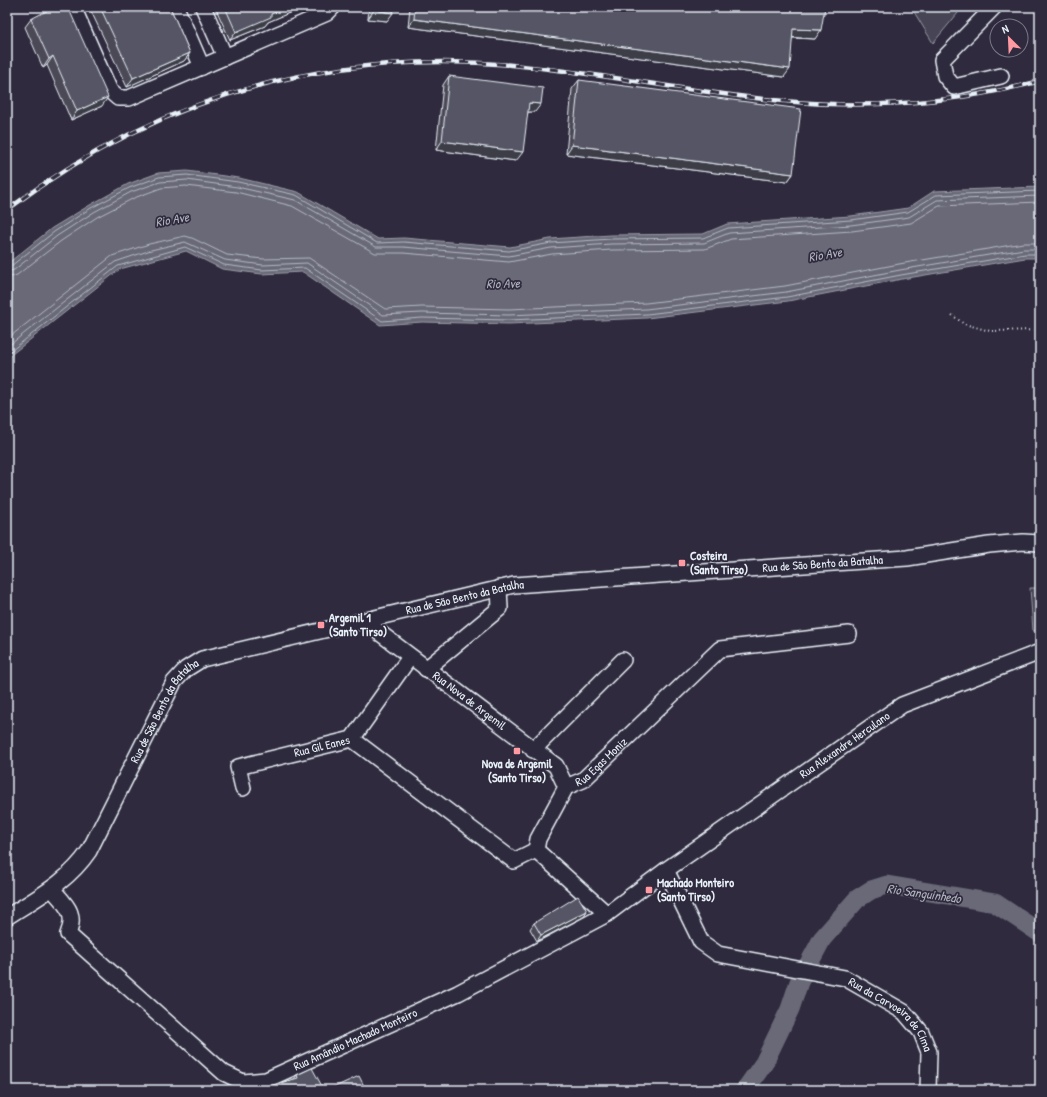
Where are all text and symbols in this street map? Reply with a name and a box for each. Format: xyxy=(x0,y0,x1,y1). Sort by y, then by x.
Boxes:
north arrow xyxy=(989,18,1029,58)
text: N xyxy=(999,21,1011,36)
water label: Rio Ave xyxy=(154,207,191,231)
water label: Rio Ave xyxy=(807,242,844,266)
water label: Rio Ave xyxy=(486,274,521,292)
place label: Costeira (Santo Tirso) xyxy=(690,547,748,578)
street label: Rua de São Bento da Batalha xyxy=(762,551,884,576)
marker: Costeira (Santo Tirso) xyxy=(677,558,687,568)
street label: Rua de São Bento da Batalha xyxy=(404,575,525,618)
place label: Argemil 1 (Santo Tirso) xyxy=(329,609,387,640)
marker: Argemil 1 (Santo Tirso) xyxy=(316,620,326,630)
street label: Rua de São Bento da Batalha xyxy=(126,654,202,766)
street label: Rua Nova de Argemil xyxy=(429,667,511,734)
street label: Rua Alexandre Herculano xyxy=(796,707,893,782)
street label: Rua Gil Eanes xyxy=(292,731,352,761)
street label: Rua Egas Moniz xyxy=(573,733,631,790)
marker: Nova de Argemil (Santo Tirso) xyxy=(512,746,522,756)
place label: Nova de Argemil (Santo Tirso) xyxy=(482,755,553,786)
place label: Machado Monteiro (Santo Tirso) xyxy=(657,874,734,905)
water label: Rio Sanguinhedo xyxy=(886,879,964,908)
marker: Machado Monteiro (Santo Tirso) xyxy=(644,885,654,895)
street label: Rua da Carvoeira de Cima xyxy=(845,973,937,1054)
street label: Rua Amândio Machado Monteiro xyxy=(291,1004,420,1074)

